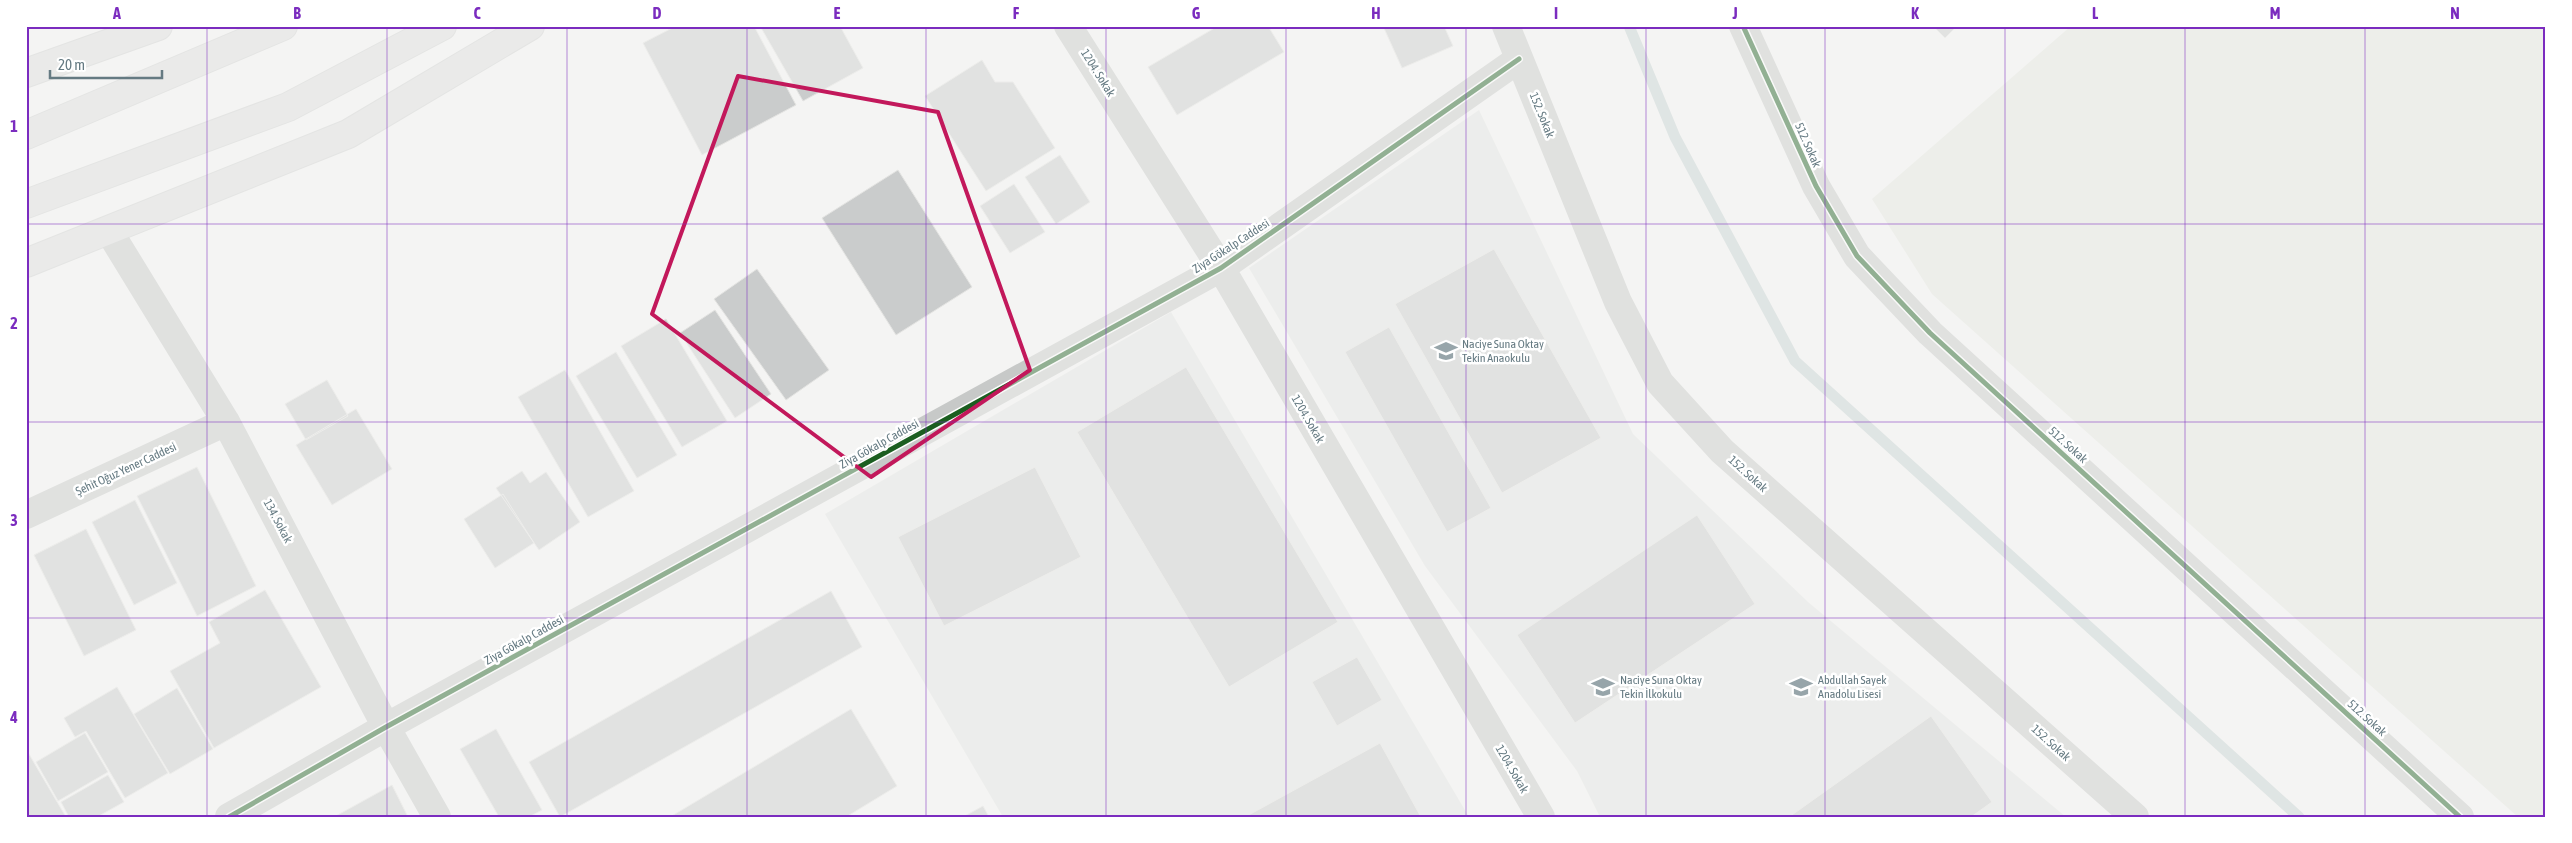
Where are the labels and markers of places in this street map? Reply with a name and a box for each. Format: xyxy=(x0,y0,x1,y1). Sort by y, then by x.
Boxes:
place label: Naciye Suna Oktay Tekin Anaokulu xyxy=(1462,337,1544,365)
school or university icon: Naciye Suna Oktay Tekin Anaokulu xyxy=(1433,338,1459,364)
place label: Naciye Suna Oktay Tekin İlkokulu xyxy=(1620,673,1702,701)
place label: Abdullah Sayek Anadolu Lisesi xyxy=(1818,673,1887,701)
school or university icon: Naciye Suna Oktay Tekin İlkokulu xyxy=(1590,674,1616,700)
school or university icon: Abdullah Sayek Anadolu Lisesi xyxy=(1788,674,1814,700)

